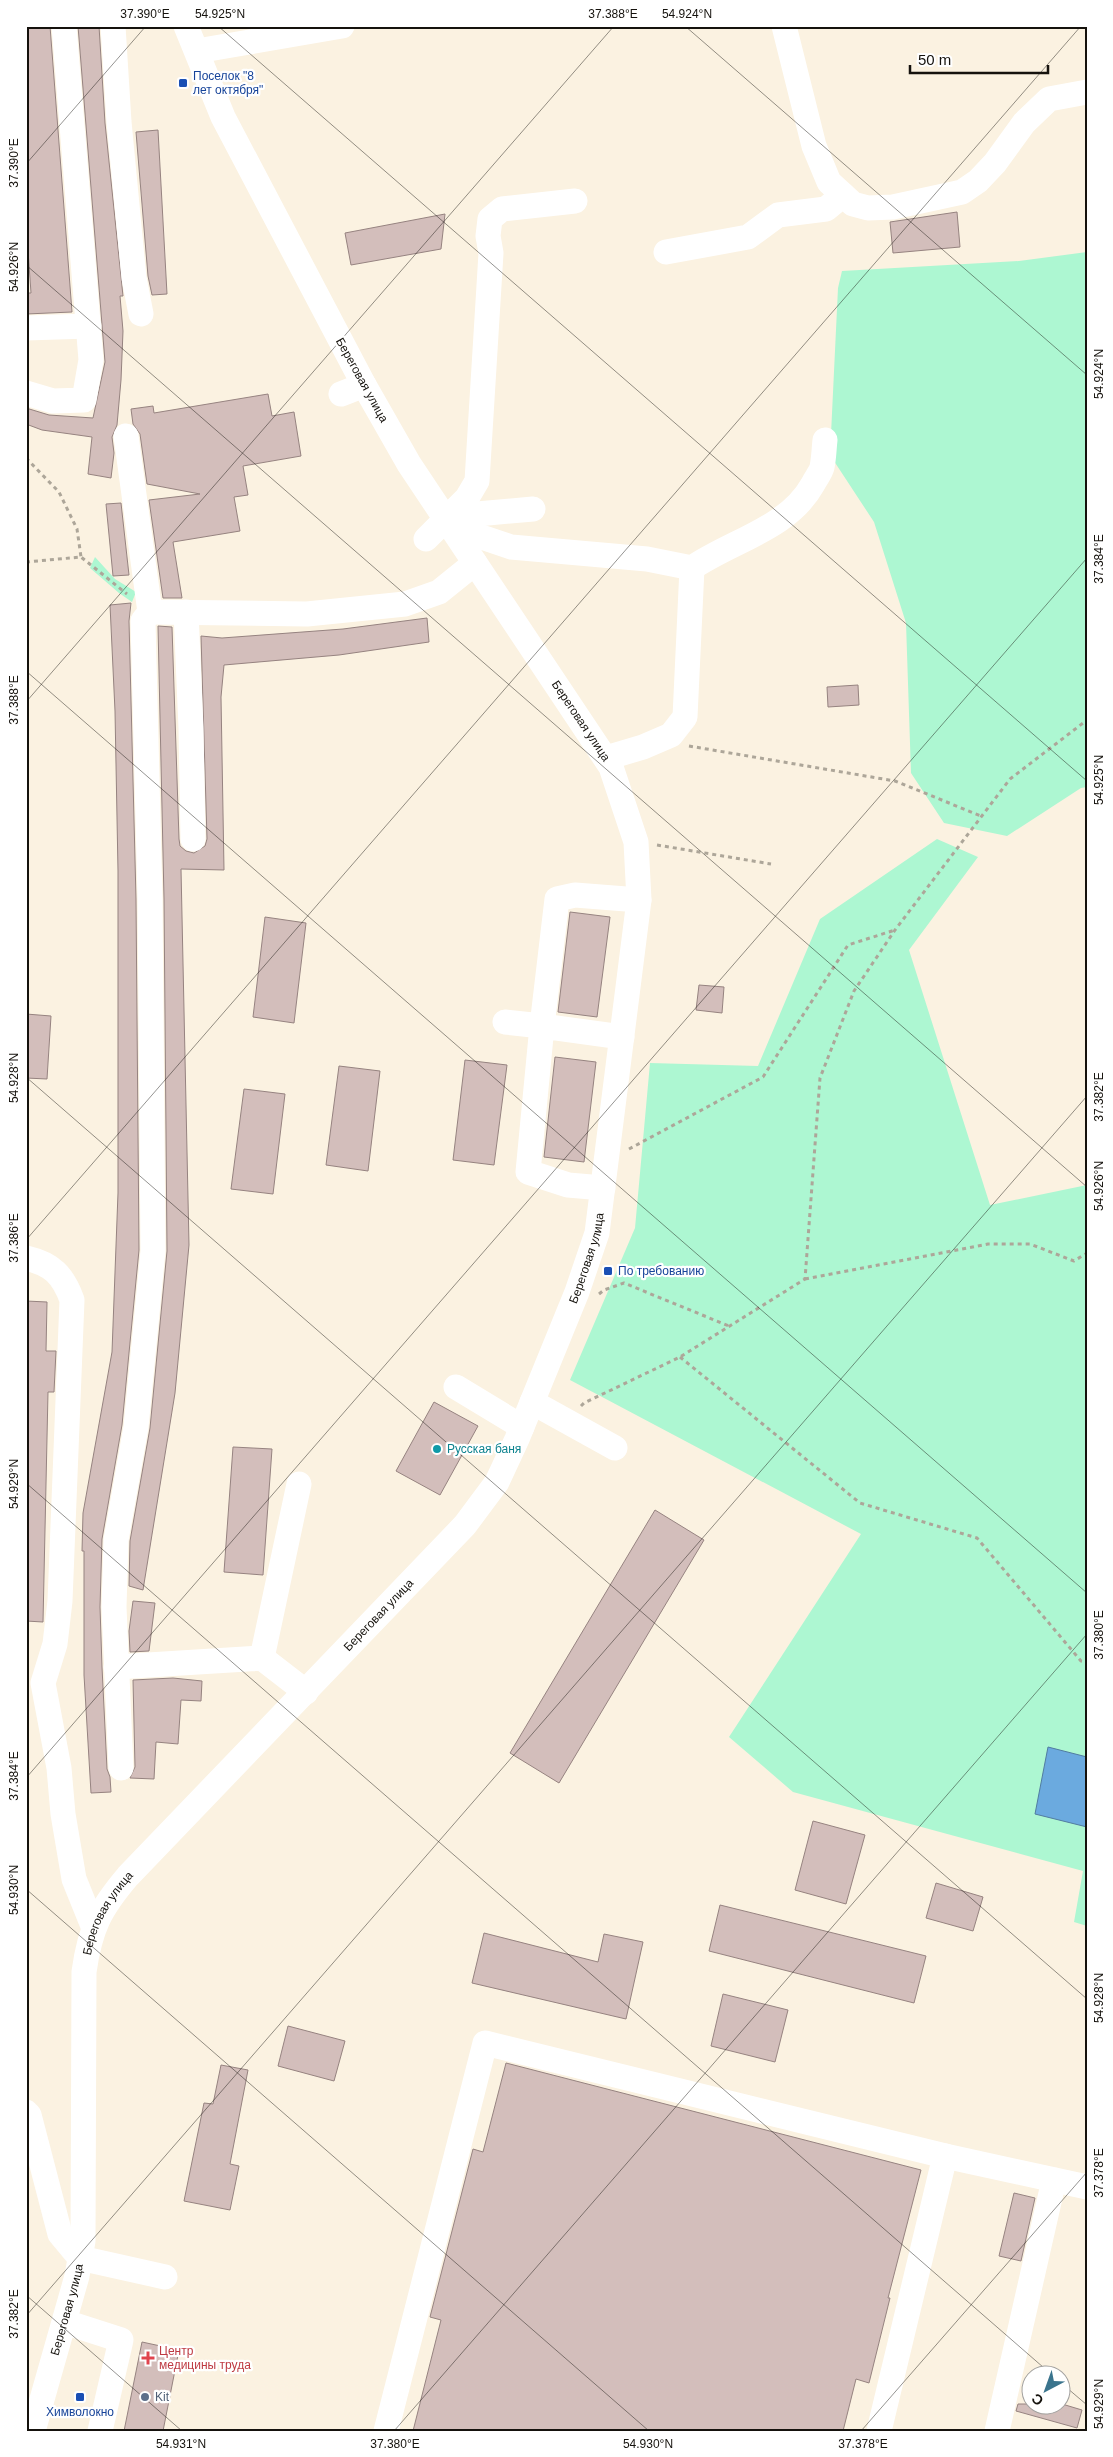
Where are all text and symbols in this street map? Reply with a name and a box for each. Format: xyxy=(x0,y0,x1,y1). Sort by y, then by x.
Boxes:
text: 37.390°E xyxy=(120,7,170,21)
text: 54.925°N xyxy=(195,7,245,21)
text: 37.388°E xyxy=(588,7,638,21)
text: 54.924°N xyxy=(662,7,712,21)
scale bar xyxy=(910,42,1048,74)
text: 50 m xyxy=(918,51,951,68)
place label: Поселок "8 лет октября" xyxy=(193,69,263,97)
marker: Поселок "8 лет октября" xyxy=(177,77,189,89)
text: 37.390°E xyxy=(7,138,21,188)
text: 54.926°N xyxy=(7,242,21,292)
street label: Береговая улица xyxy=(333,335,391,425)
text: 54.924°N xyxy=(1092,349,1106,399)
text: 37.384°E xyxy=(1092,534,1106,584)
text: 37.388°E xyxy=(7,675,21,725)
street label: Береговая улица xyxy=(549,678,613,764)
text: 54.925°N xyxy=(1092,755,1106,805)
text: 54.928°N xyxy=(7,1053,21,1103)
text: 37.382°E xyxy=(1092,1072,1106,1122)
text: 54.926°N xyxy=(1092,1161,1106,1211)
street label: Береговая улица xyxy=(566,1212,607,1306)
text: 37.386°E xyxy=(7,1213,21,1263)
place label: По требованию xyxy=(618,1264,704,1278)
marker: По требованию xyxy=(602,1265,614,1277)
place label: Русская баня xyxy=(447,1442,521,1456)
marker: Русская баня xyxy=(431,1443,443,1455)
text: 54.929°N xyxy=(7,1459,21,1509)
street label: Береговая улица xyxy=(341,1576,417,1654)
text: 37.380°E xyxy=(1092,1610,1106,1660)
text: 37.384°E xyxy=(7,1751,21,1801)
text: 54.930°N xyxy=(7,1865,21,1915)
street label: Береговая улица xyxy=(80,1868,136,1956)
text: 54.928°N xyxy=(1092,1973,1106,2023)
text: 37.378°E xyxy=(1092,2148,1106,2198)
street label: Береговая улица xyxy=(48,2263,86,2357)
text: 37.382°E xyxy=(7,2289,21,2339)
place label: Центр медицины труда xyxy=(159,2344,251,2372)
marker: Центр медицины труда xyxy=(141,2351,155,2365)
north arrow xyxy=(1020,2364,1070,2414)
text: 54.929°N xyxy=(1092,2379,1106,2429)
place label: Kit xyxy=(155,2390,170,2404)
text: С xyxy=(1028,2390,1047,2409)
marker: Химволокно xyxy=(74,2391,86,2403)
marker: Kit xyxy=(139,2391,151,2403)
place label: Химволокно xyxy=(46,2405,114,2419)
text: 54.931°N xyxy=(156,2437,206,2451)
text: 37.380°E xyxy=(370,2437,420,2451)
text: 54.930°N xyxy=(623,2437,673,2451)
text: 37.378°E xyxy=(838,2437,888,2451)

